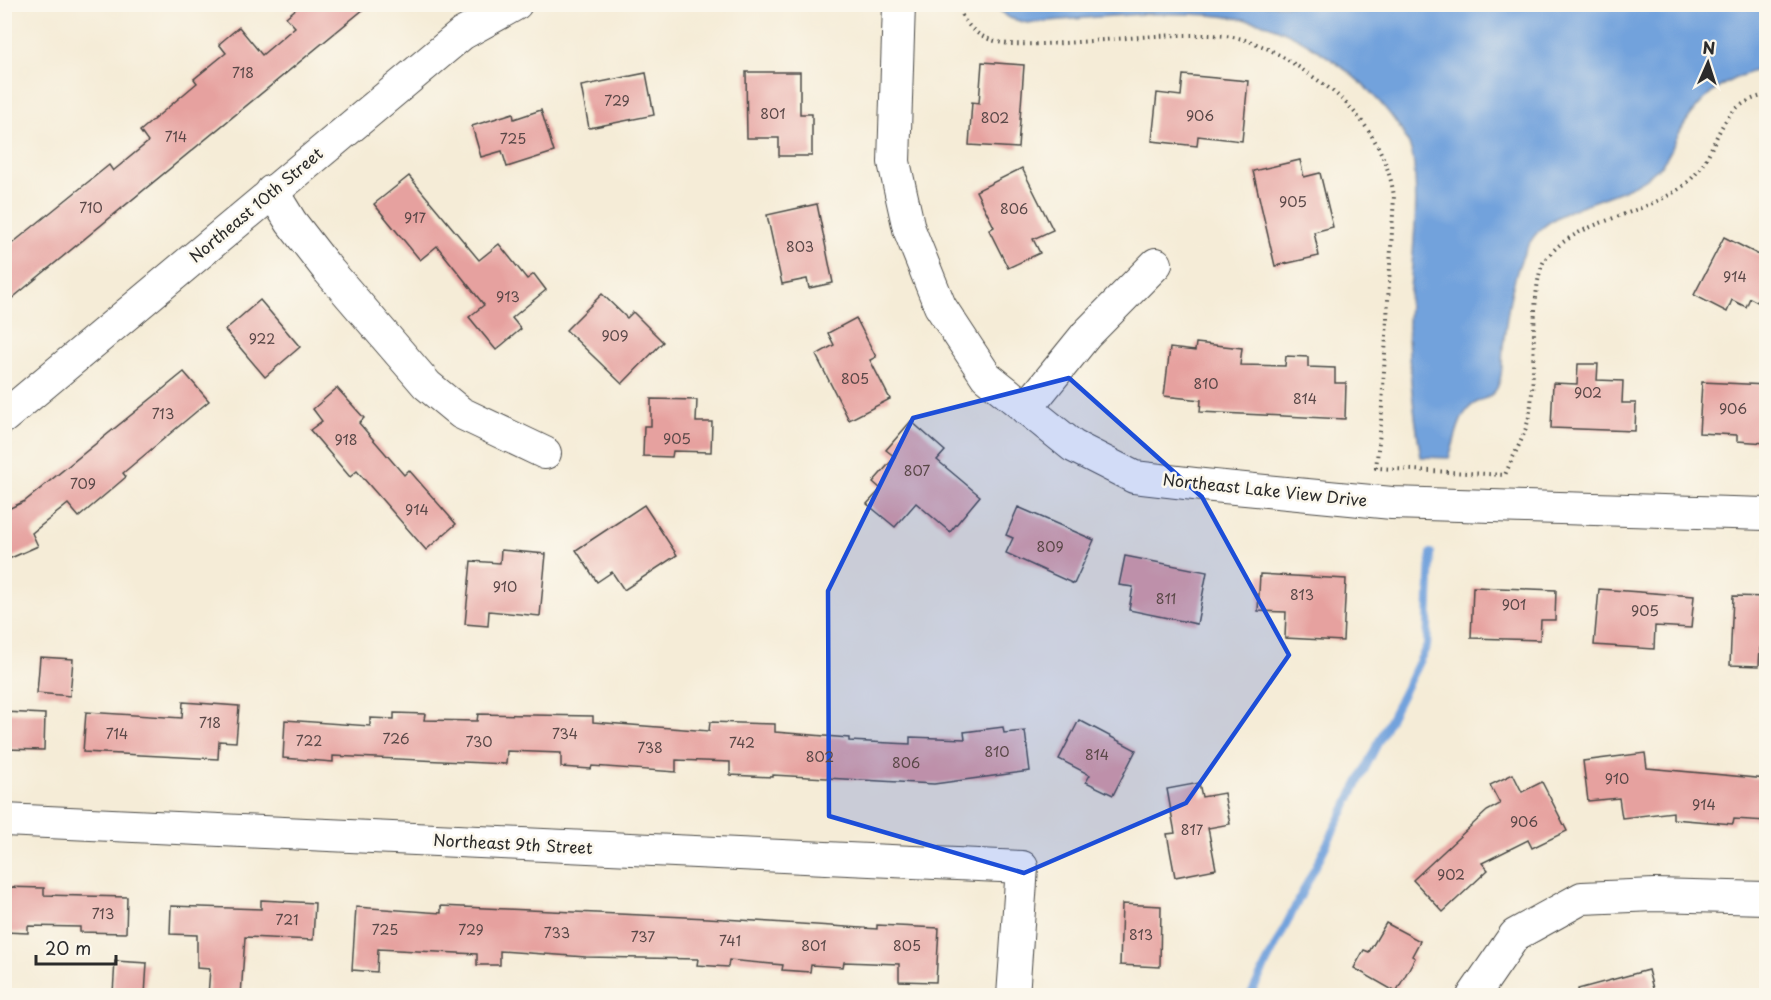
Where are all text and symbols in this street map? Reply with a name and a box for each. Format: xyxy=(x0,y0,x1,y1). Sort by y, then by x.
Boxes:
north arrow xyxy=(1678,33,1738,93)
text: N xyxy=(1702,35,1716,59)
house number: 718 xyxy=(232,62,254,83)
house number: 729 xyxy=(604,90,630,111)
house number: 801 xyxy=(760,103,786,124)
house number: 906 xyxy=(1186,105,1214,126)
house number: 802 xyxy=(981,107,1009,128)
house number: 714 xyxy=(165,126,187,147)
house number: 725 xyxy=(500,128,526,149)
street label: Northeast 10th Street xyxy=(183,141,328,267)
house number: 905 xyxy=(1279,191,1307,212)
house number: 710 xyxy=(79,197,103,218)
house number: 806 xyxy=(1000,198,1028,219)
house number: 917 xyxy=(404,207,426,228)
house number: 803 xyxy=(786,236,814,257)
house number: 914 xyxy=(1723,266,1747,287)
house number: 913 xyxy=(496,286,520,307)
house number: 909 xyxy=(601,325,629,346)
house number: 922 xyxy=(249,328,275,349)
house number: 805 xyxy=(841,368,869,389)
house number: 810 xyxy=(1193,373,1219,394)
house number: 902 xyxy=(1574,382,1602,403)
house number: 814 xyxy=(1293,388,1317,409)
house number: 906 xyxy=(1719,398,1747,419)
house number: 713 xyxy=(152,403,174,424)
house number: 905 xyxy=(663,428,691,449)
house number: 918 xyxy=(334,429,358,450)
house number: 807 xyxy=(904,460,930,481)
street label: Northeast Lake View Drive xyxy=(1162,466,1368,512)
house number: 709 xyxy=(70,473,96,494)
house number: 914 xyxy=(405,499,429,520)
house number: 809 xyxy=(1036,536,1064,557)
house number: 910 xyxy=(493,576,517,597)
house number: 813 xyxy=(1290,584,1314,605)
house number: 811 xyxy=(1156,588,1176,609)
house number: 901 xyxy=(1502,594,1526,615)
house number: 905 xyxy=(1631,600,1659,621)
house number: 718 xyxy=(199,712,221,733)
house number: 714 xyxy=(106,723,128,744)
house number: 734 xyxy=(552,723,578,744)
house number: 726 xyxy=(383,728,409,749)
house number: 722 xyxy=(296,730,322,751)
house number: 730 xyxy=(465,731,493,752)
house number: 742 xyxy=(729,732,755,753)
house number: 738 xyxy=(637,737,663,758)
house number: 810 xyxy=(984,741,1010,762)
house number: 814 xyxy=(1085,744,1109,765)
house number: 802 xyxy=(806,746,834,767)
house number: 806 xyxy=(892,752,920,773)
house number: 910 xyxy=(1605,768,1629,789)
house number: 914 xyxy=(1692,794,1716,815)
house number: 906 xyxy=(1510,811,1538,832)
house number: 817 xyxy=(1181,819,1204,840)
street label: Northeast 9th Street xyxy=(433,827,594,859)
house number: 902 xyxy=(1437,864,1465,885)
house number: 713 xyxy=(92,903,114,924)
house number: 721 xyxy=(276,909,298,930)
house number: 725 xyxy=(372,919,398,940)
house number: 729 xyxy=(458,919,484,940)
house number: 733 xyxy=(544,922,570,943)
house number: 813 xyxy=(1129,924,1153,945)
house number: 737 xyxy=(631,926,655,947)
scale bar xyxy=(36,928,116,966)
house number: 741 xyxy=(719,930,741,951)
text: 20 m xyxy=(45,934,91,961)
house number: 801 xyxy=(801,935,827,956)
house number: 805 xyxy=(893,935,921,956)

